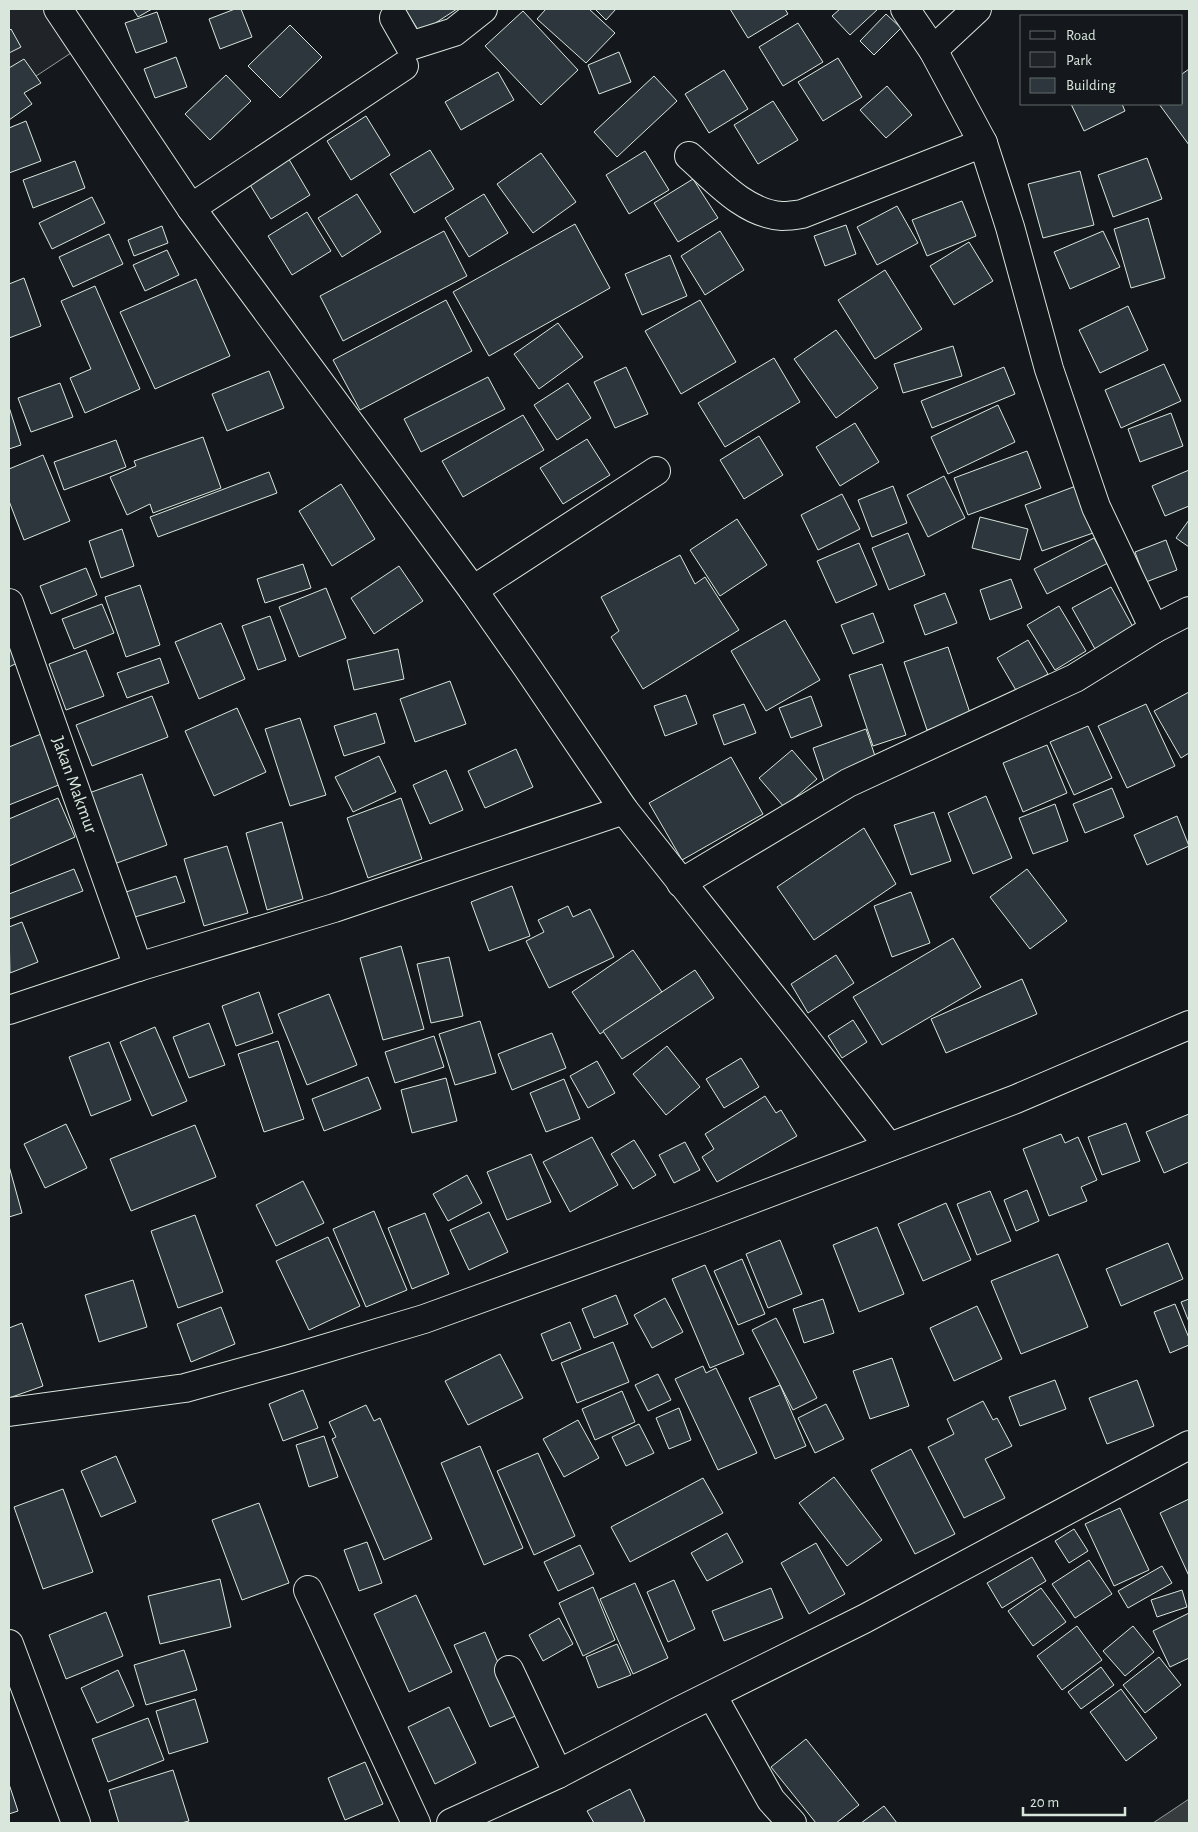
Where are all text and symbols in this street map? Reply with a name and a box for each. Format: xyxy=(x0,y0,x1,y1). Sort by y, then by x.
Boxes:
legend xyxy=(1020,15,1183,105)
text: Road xyxy=(1066,28,1096,43)
text: Park xyxy=(1066,53,1092,68)
text: Building xyxy=(1066,78,1116,93)
street label: Jakan Makmur xyxy=(48,734,100,836)
scale bar xyxy=(1023,1784,1126,1816)
text: 20 m xyxy=(1030,1795,1059,1810)

